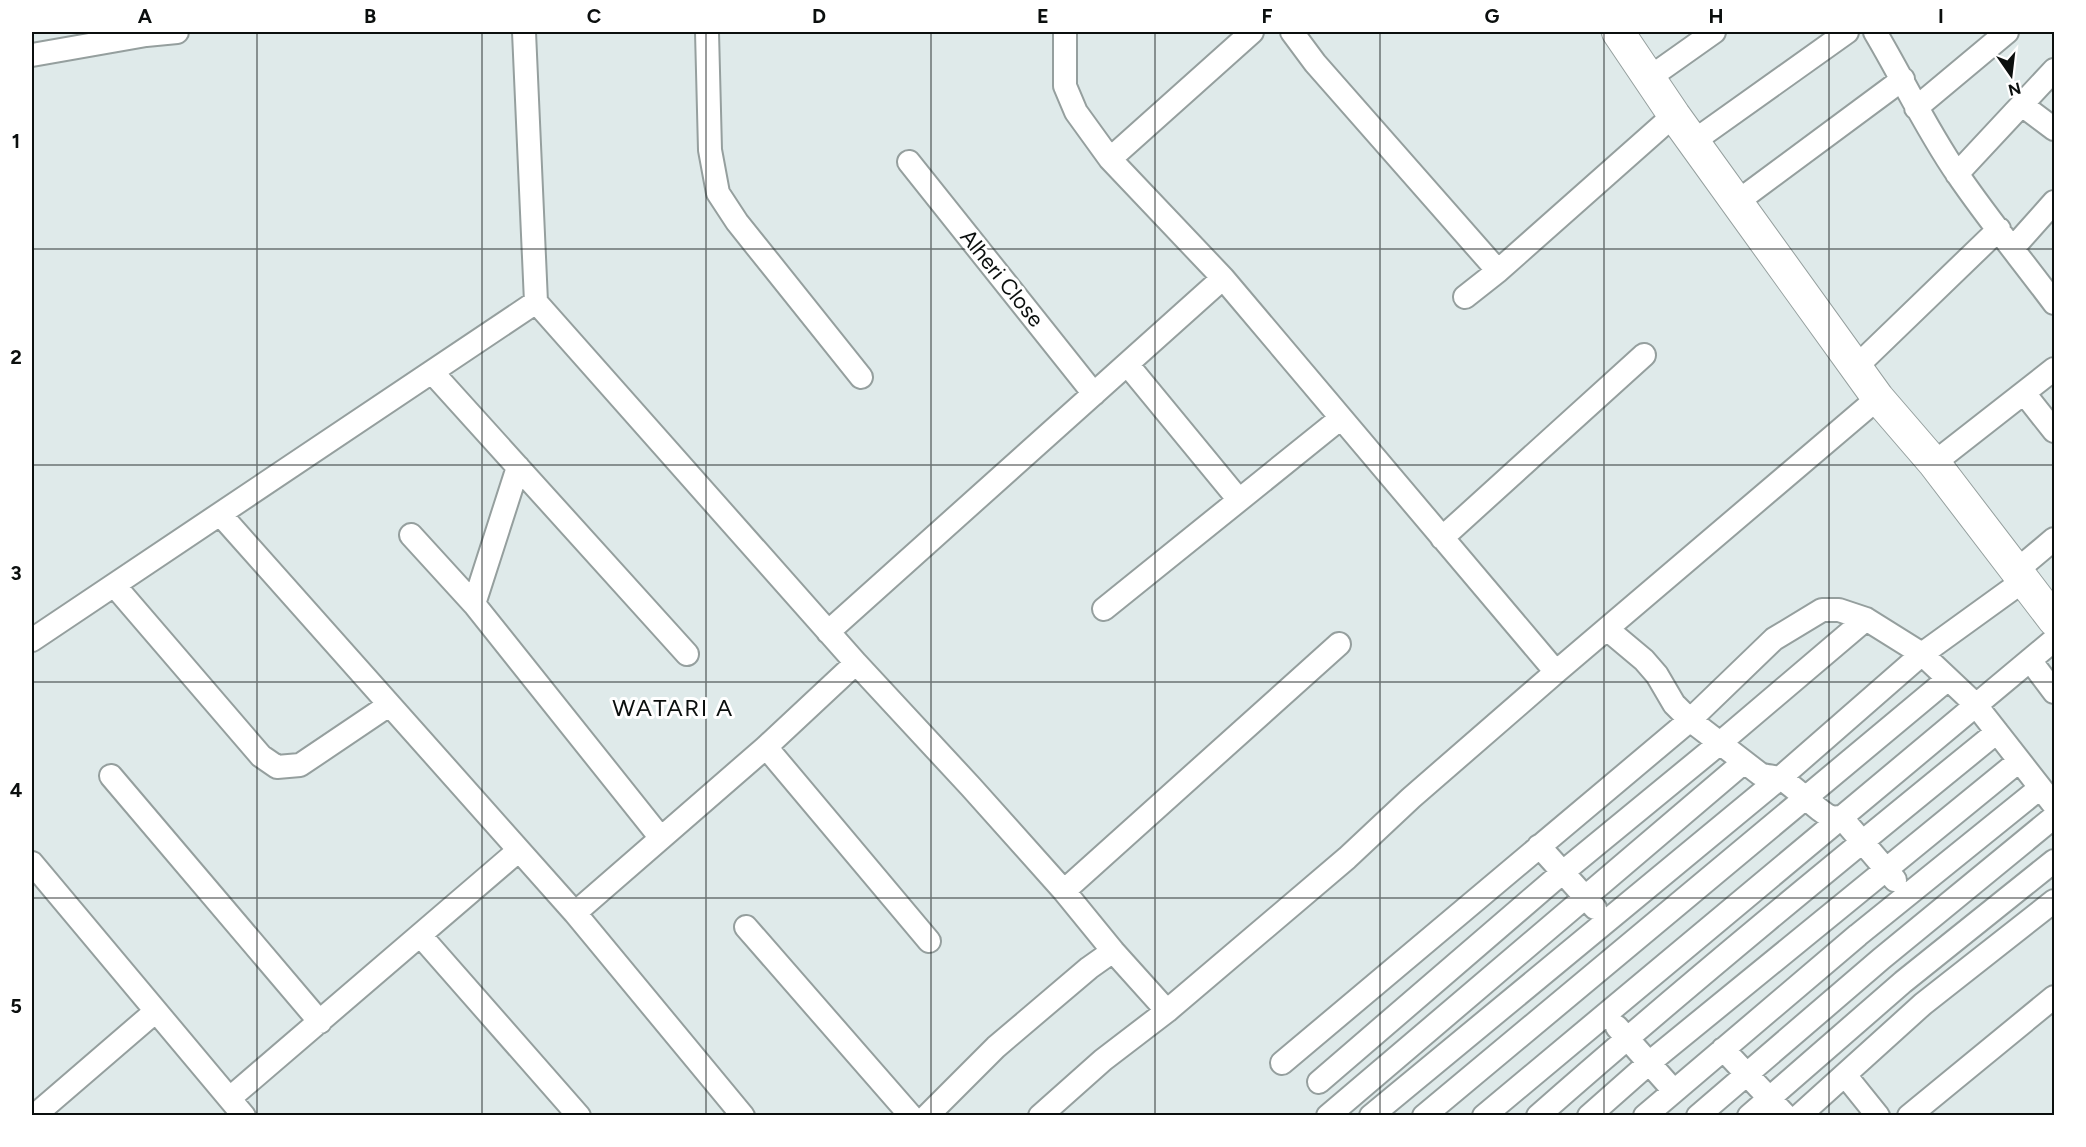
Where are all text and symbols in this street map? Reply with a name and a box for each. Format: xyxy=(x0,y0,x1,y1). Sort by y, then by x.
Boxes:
text: A xyxy=(138,4,153,28)
text: B xyxy=(364,4,376,28)
text: C xyxy=(587,4,601,28)
text: D xyxy=(812,4,826,28)
text: E xyxy=(1037,4,1049,28)
text: F xyxy=(1261,4,1273,28)
text: G xyxy=(1485,4,1500,28)
text: H xyxy=(1709,4,1724,28)
text: I xyxy=(1938,4,1944,28)
north arrow xyxy=(1981,45,2041,105)
text: N xyxy=(2006,78,2023,100)
text: 1 xyxy=(12,129,20,153)
street label: Alheri Close xyxy=(954,224,1050,332)
text: 2 xyxy=(10,345,22,369)
text: 3 xyxy=(10,561,22,585)
district label: WATARI A xyxy=(612,693,734,722)
text: 4 xyxy=(10,778,23,802)
text: 5 xyxy=(10,994,22,1018)

